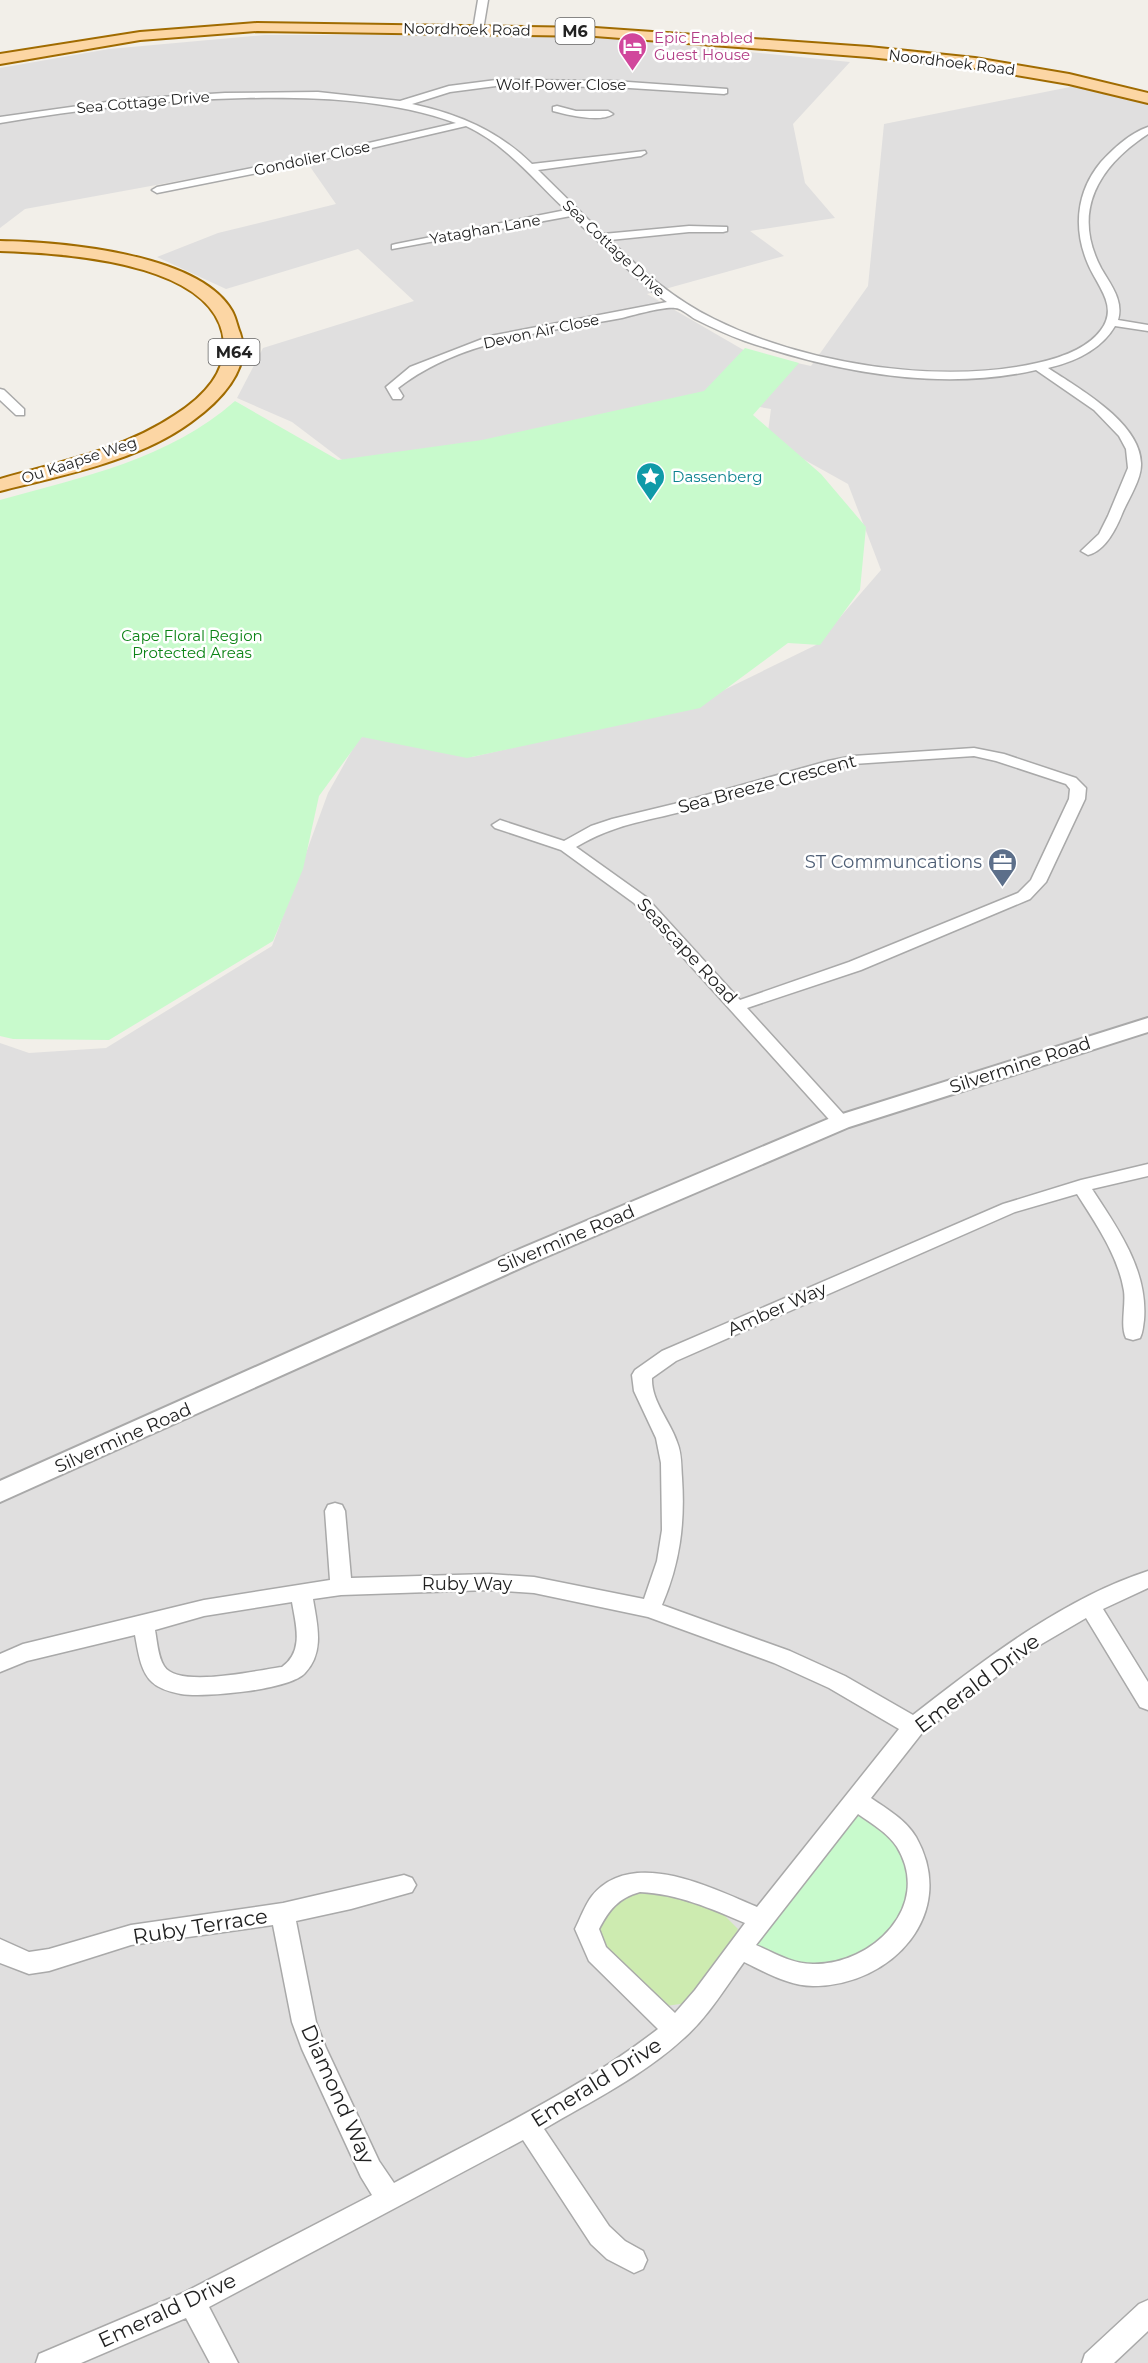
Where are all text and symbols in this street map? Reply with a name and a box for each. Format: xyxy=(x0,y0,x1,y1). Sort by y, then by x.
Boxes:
street label: Noordhoek Road xyxy=(403,18,531,40)
road number: M6 xyxy=(556,18,594,44)
place label: Epic Enabled Guest House xyxy=(654,28,753,64)
hotel icon: Epic Enabled Guest House xyxy=(617,30,649,72)
street label: Noordhoek Road xyxy=(887,45,1017,79)
street label: Wolf Power Close xyxy=(496,75,626,94)
street label: Sea Cottage Drive xyxy=(76,87,210,117)
street label: Gondolier Close xyxy=(252,136,372,180)
street label: Sea Cottage Drive xyxy=(559,195,669,301)
street label: Yataghan Lane xyxy=(428,210,542,248)
street label: Devon Air Close xyxy=(481,309,601,353)
road number: M64 xyxy=(208,339,260,365)
street label: Ou Kaapse Weg xyxy=(19,432,139,488)
place icon: Dassenberg xyxy=(635,460,667,502)
place label: Dassenberg xyxy=(672,467,762,486)
park label: Cape Floral Region Protected Areas xyxy=(121,626,263,662)
street label: Sea Breeze Crescent xyxy=(675,750,859,818)
office icon: ST Communcations xyxy=(987,846,1019,888)
place label: ST Communcations xyxy=(805,851,982,873)
street label: Seascape Road xyxy=(632,894,742,1008)
street label: Silvermine Road xyxy=(947,1032,1093,1098)
street label: Silvermine Road xyxy=(494,1200,638,1278)
street label: Amber Way xyxy=(724,1277,830,1341)
street label: Silvermine Road xyxy=(51,1398,195,1478)
street label: Ruby Way xyxy=(422,1573,513,1595)
street label: Emerald Drive xyxy=(910,1628,1044,1738)
street label: Ruby Terrace xyxy=(131,1903,269,1949)
street label: Diamond Way xyxy=(296,2020,380,2168)
street label: Emerald Drive xyxy=(526,2032,666,2132)
street label: Emerald Drive xyxy=(94,2267,240,2353)

